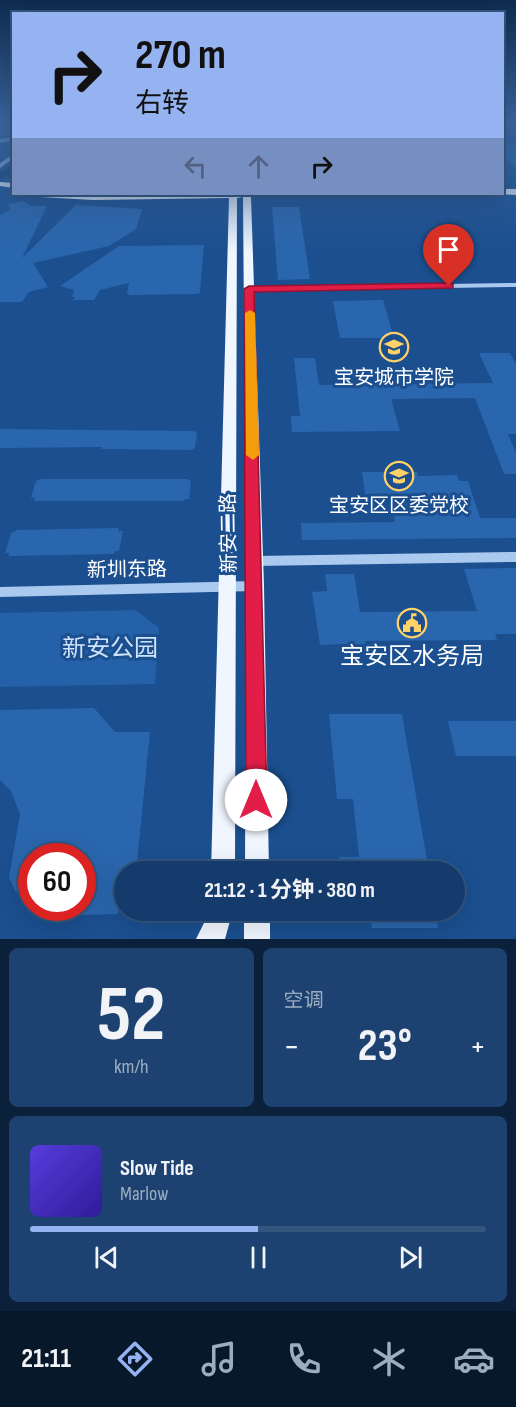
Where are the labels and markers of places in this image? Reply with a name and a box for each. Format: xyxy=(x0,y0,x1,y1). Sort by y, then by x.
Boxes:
pin xyxy=(423,224,474,286)
school or university icon: 宝安城市学院 xyxy=(378,331,410,363)
place label: 宝安城市学院 xyxy=(334,366,454,390)
school or university icon: 宝安区区委党校 xyxy=(383,460,415,492)
place label: 宝安区区委党校 xyxy=(329,494,469,518)
public building icon: 宝安区水务局 xyxy=(396,607,428,639)
place label: 宝安区水务局 xyxy=(340,642,484,671)

